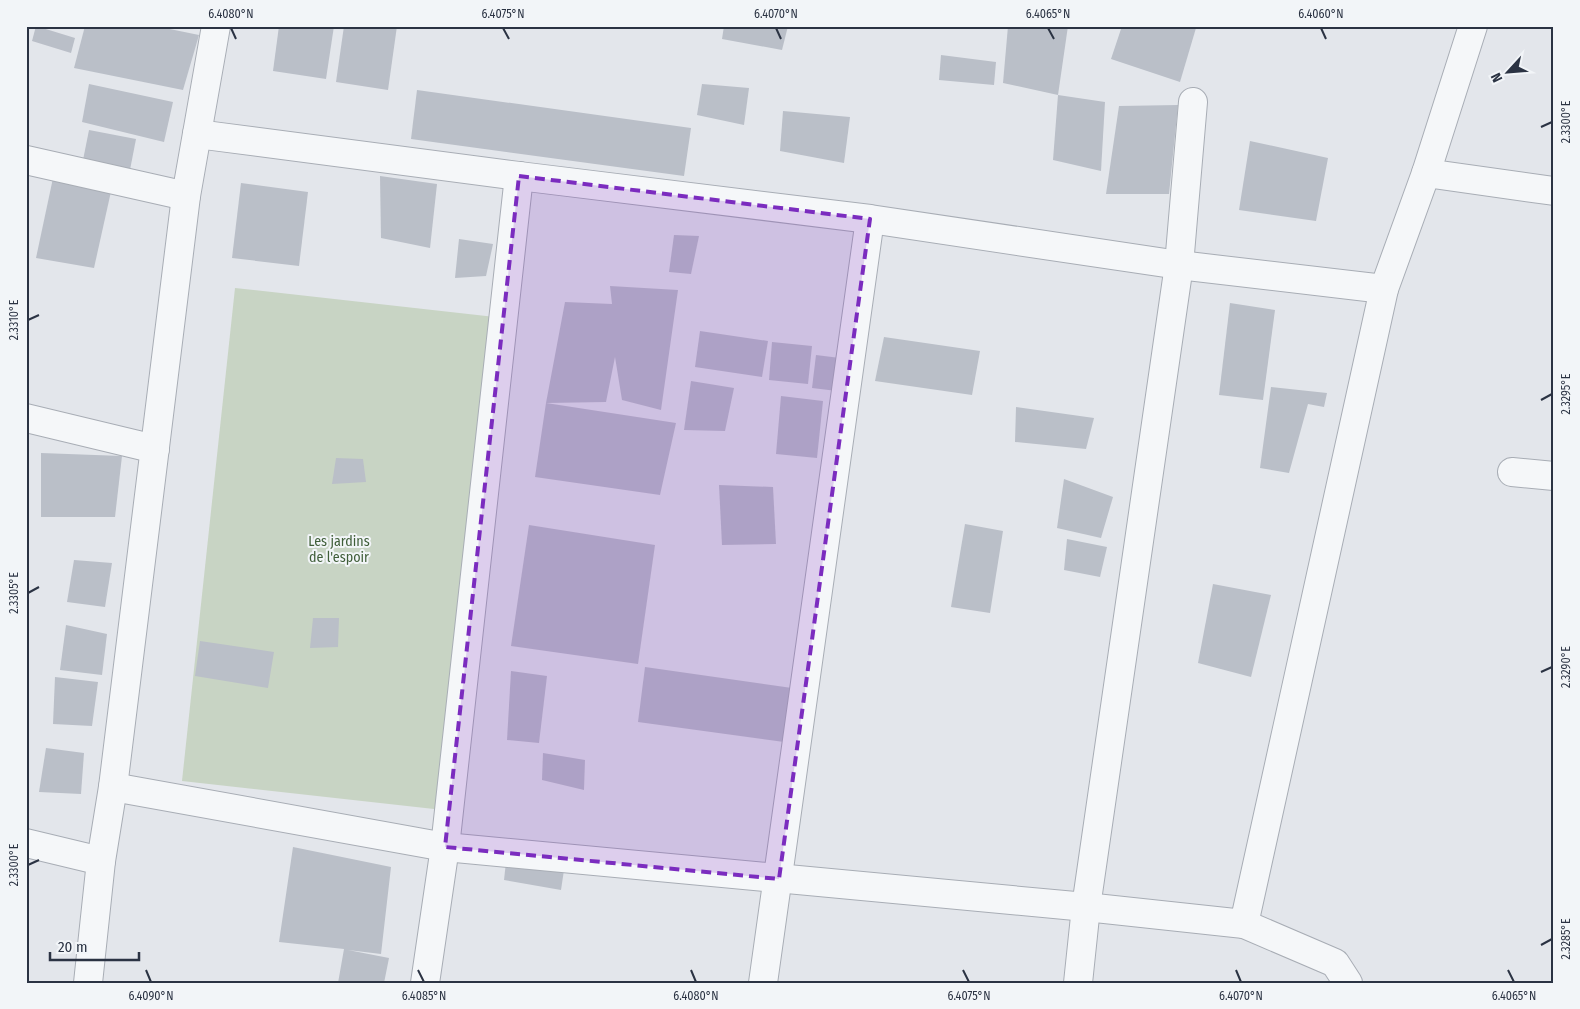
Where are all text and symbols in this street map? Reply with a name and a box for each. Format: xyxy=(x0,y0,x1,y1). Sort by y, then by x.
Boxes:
text: 6.4080°N xyxy=(208,7,254,21)
text: 6.4075°N xyxy=(482,7,524,21)
text: 6.4070°N xyxy=(754,7,798,21)
text: 6.4065°N xyxy=(1026,7,1070,21)
text: 6.4060°N xyxy=(1298,7,1344,21)
north arrow xyxy=(1482,48,1532,98)
text: N xyxy=(1487,70,1506,85)
text: 2.3300°E xyxy=(1559,100,1573,143)
text: 2.3310°E xyxy=(7,299,21,340)
text: 2.3295°E xyxy=(1559,373,1573,414)
park label: Les jardins de l'espoir xyxy=(308,533,370,566)
text: 2.3305°E xyxy=(7,572,21,614)
text: 2.3290°E xyxy=(1559,646,1573,688)
text: 2.3300°E xyxy=(7,843,21,886)
text: 2.3285°E xyxy=(1559,918,1573,960)
scale bar xyxy=(50,929,139,961)
text: 20 m xyxy=(58,938,88,956)
text: 6.4090°N xyxy=(128,989,174,1003)
text: 6.4085°N xyxy=(402,989,446,1003)
text: 6.4080°N xyxy=(673,989,719,1003)
text: 6.4075°N xyxy=(948,989,990,1003)
text: 6.4070°N xyxy=(1219,989,1263,1003)
text: 6.4065°N xyxy=(1492,989,1536,1003)

